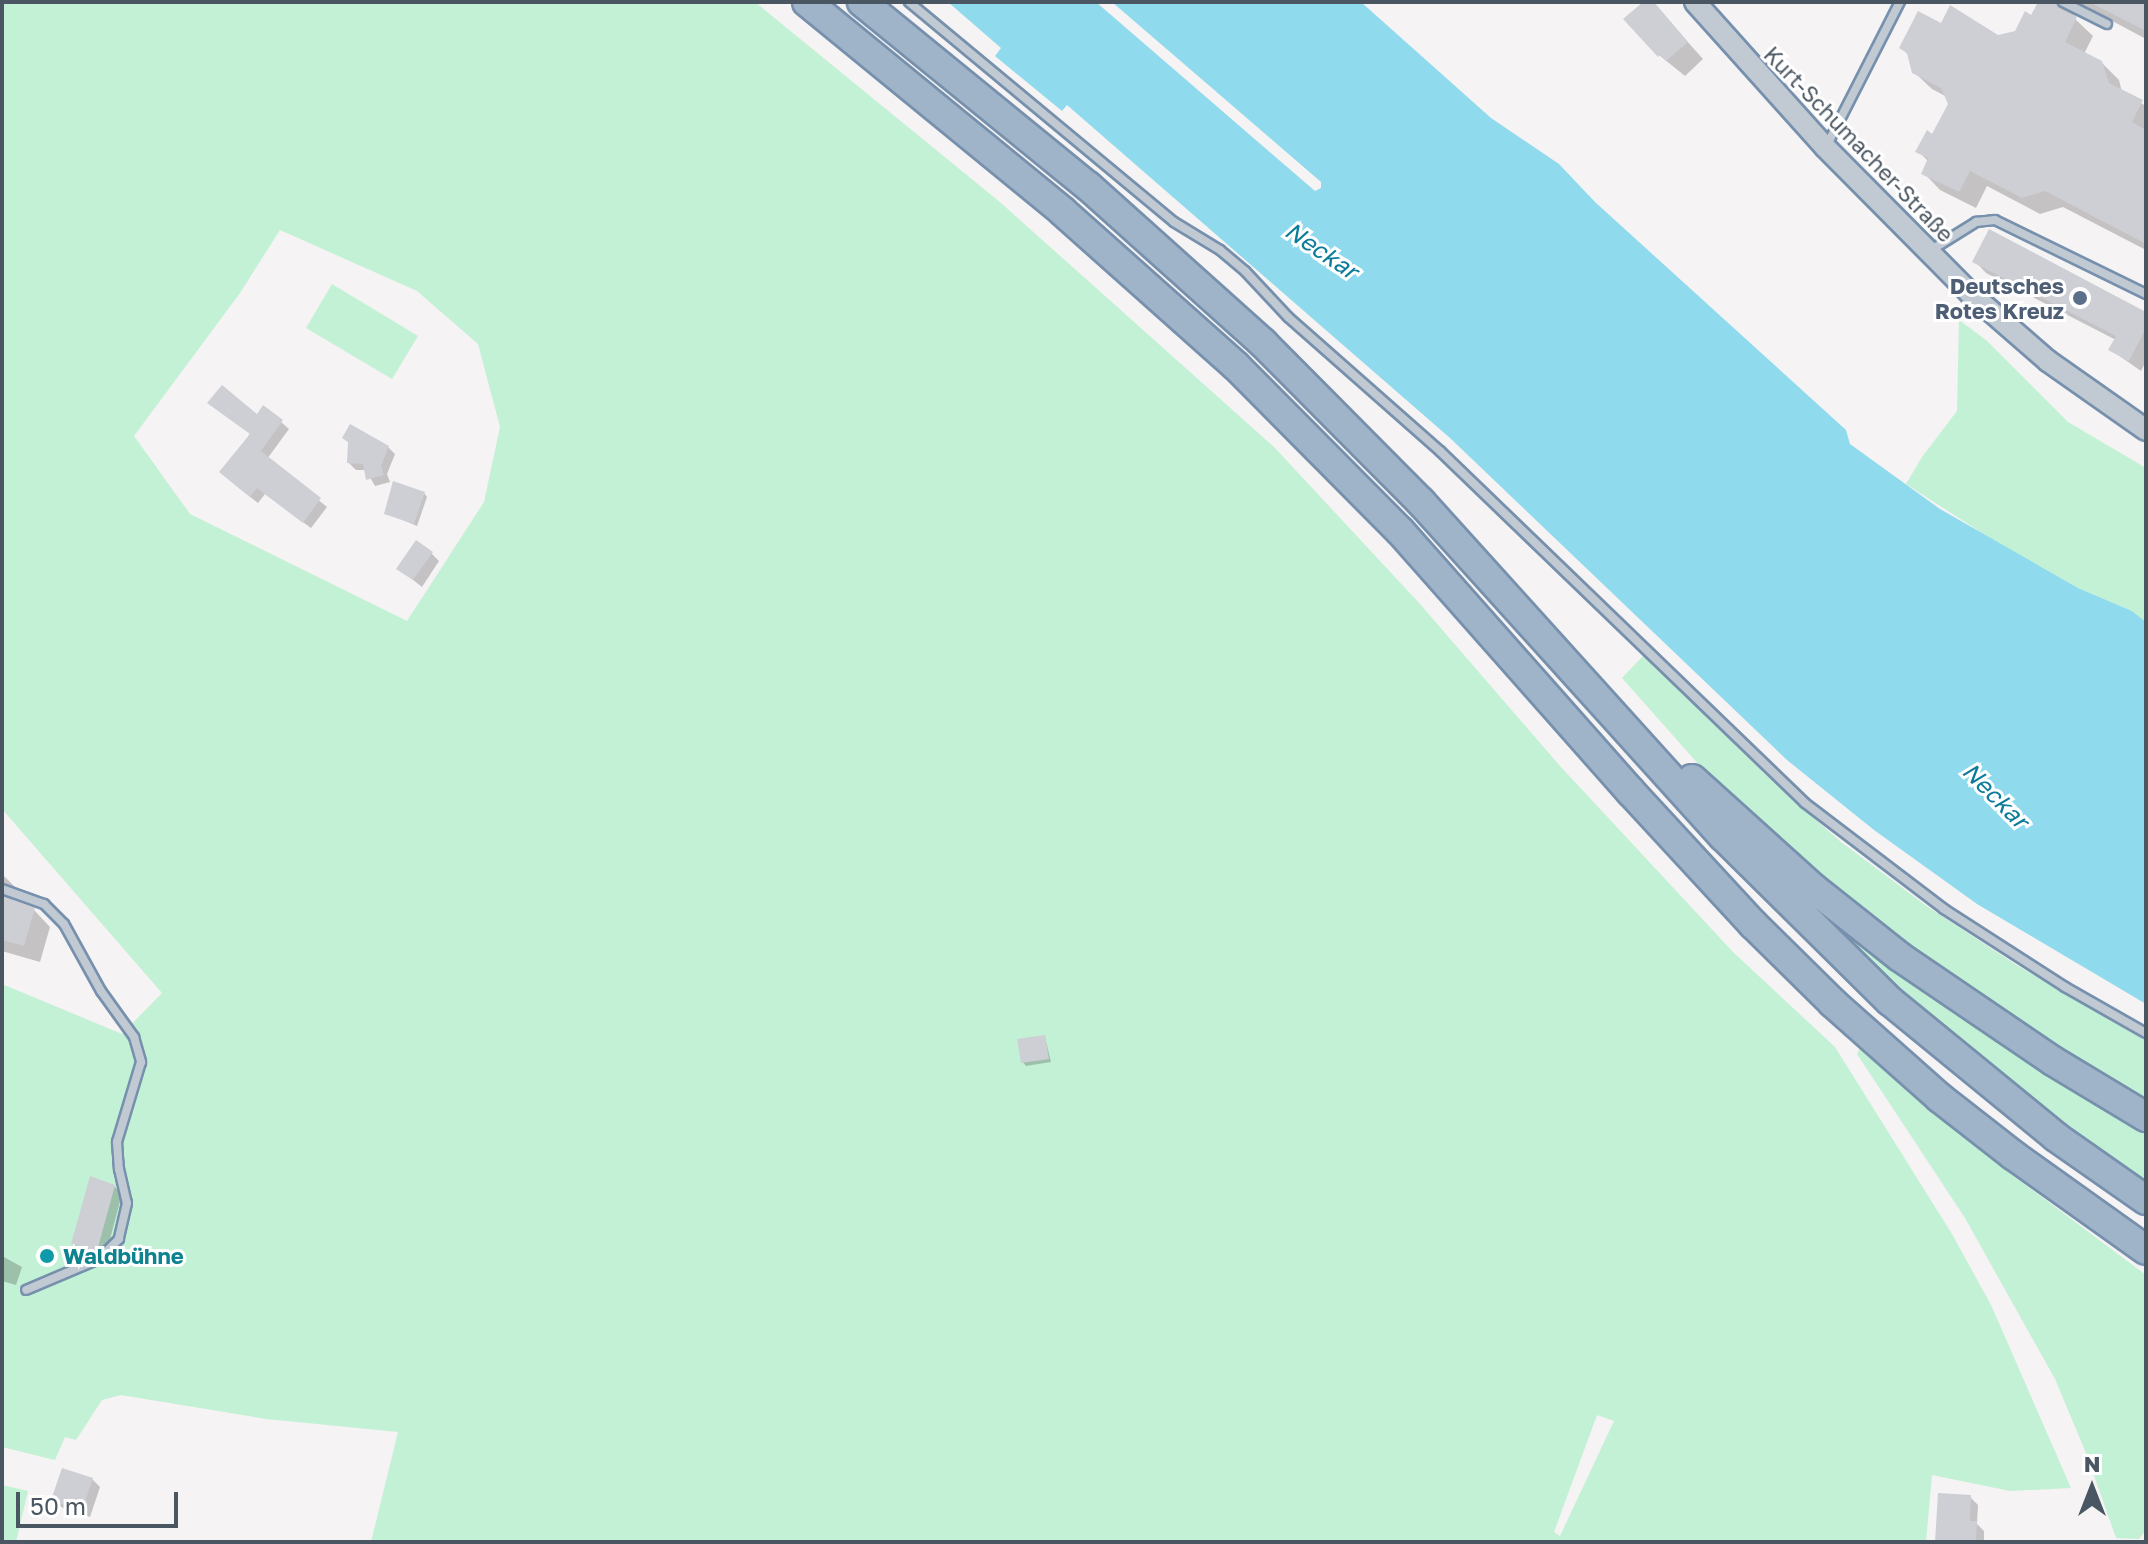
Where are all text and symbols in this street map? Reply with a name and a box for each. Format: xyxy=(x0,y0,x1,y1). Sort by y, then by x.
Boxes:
street label: Kurt-Schumacher-Straße xyxy=(1759,41,1959,247)
water label: Neckar xyxy=(1280,215,1364,285)
place label: Deutsches Rotes Kreuz xyxy=(1935,272,2064,324)
marker: Deutsches Rotes Kreuz xyxy=(2071,289,2089,307)
water label: Neckar xyxy=(1957,756,2035,834)
place label: Waldbühne xyxy=(63,1243,184,1269)
marker: Waldbühne xyxy=(38,1247,56,1265)
north arrow xyxy=(2052,1448,2132,1528)
text: N xyxy=(2084,1450,2100,1477)
scale bar xyxy=(20,1476,182,1526)
text: 50 m xyxy=(30,1491,86,1520)

